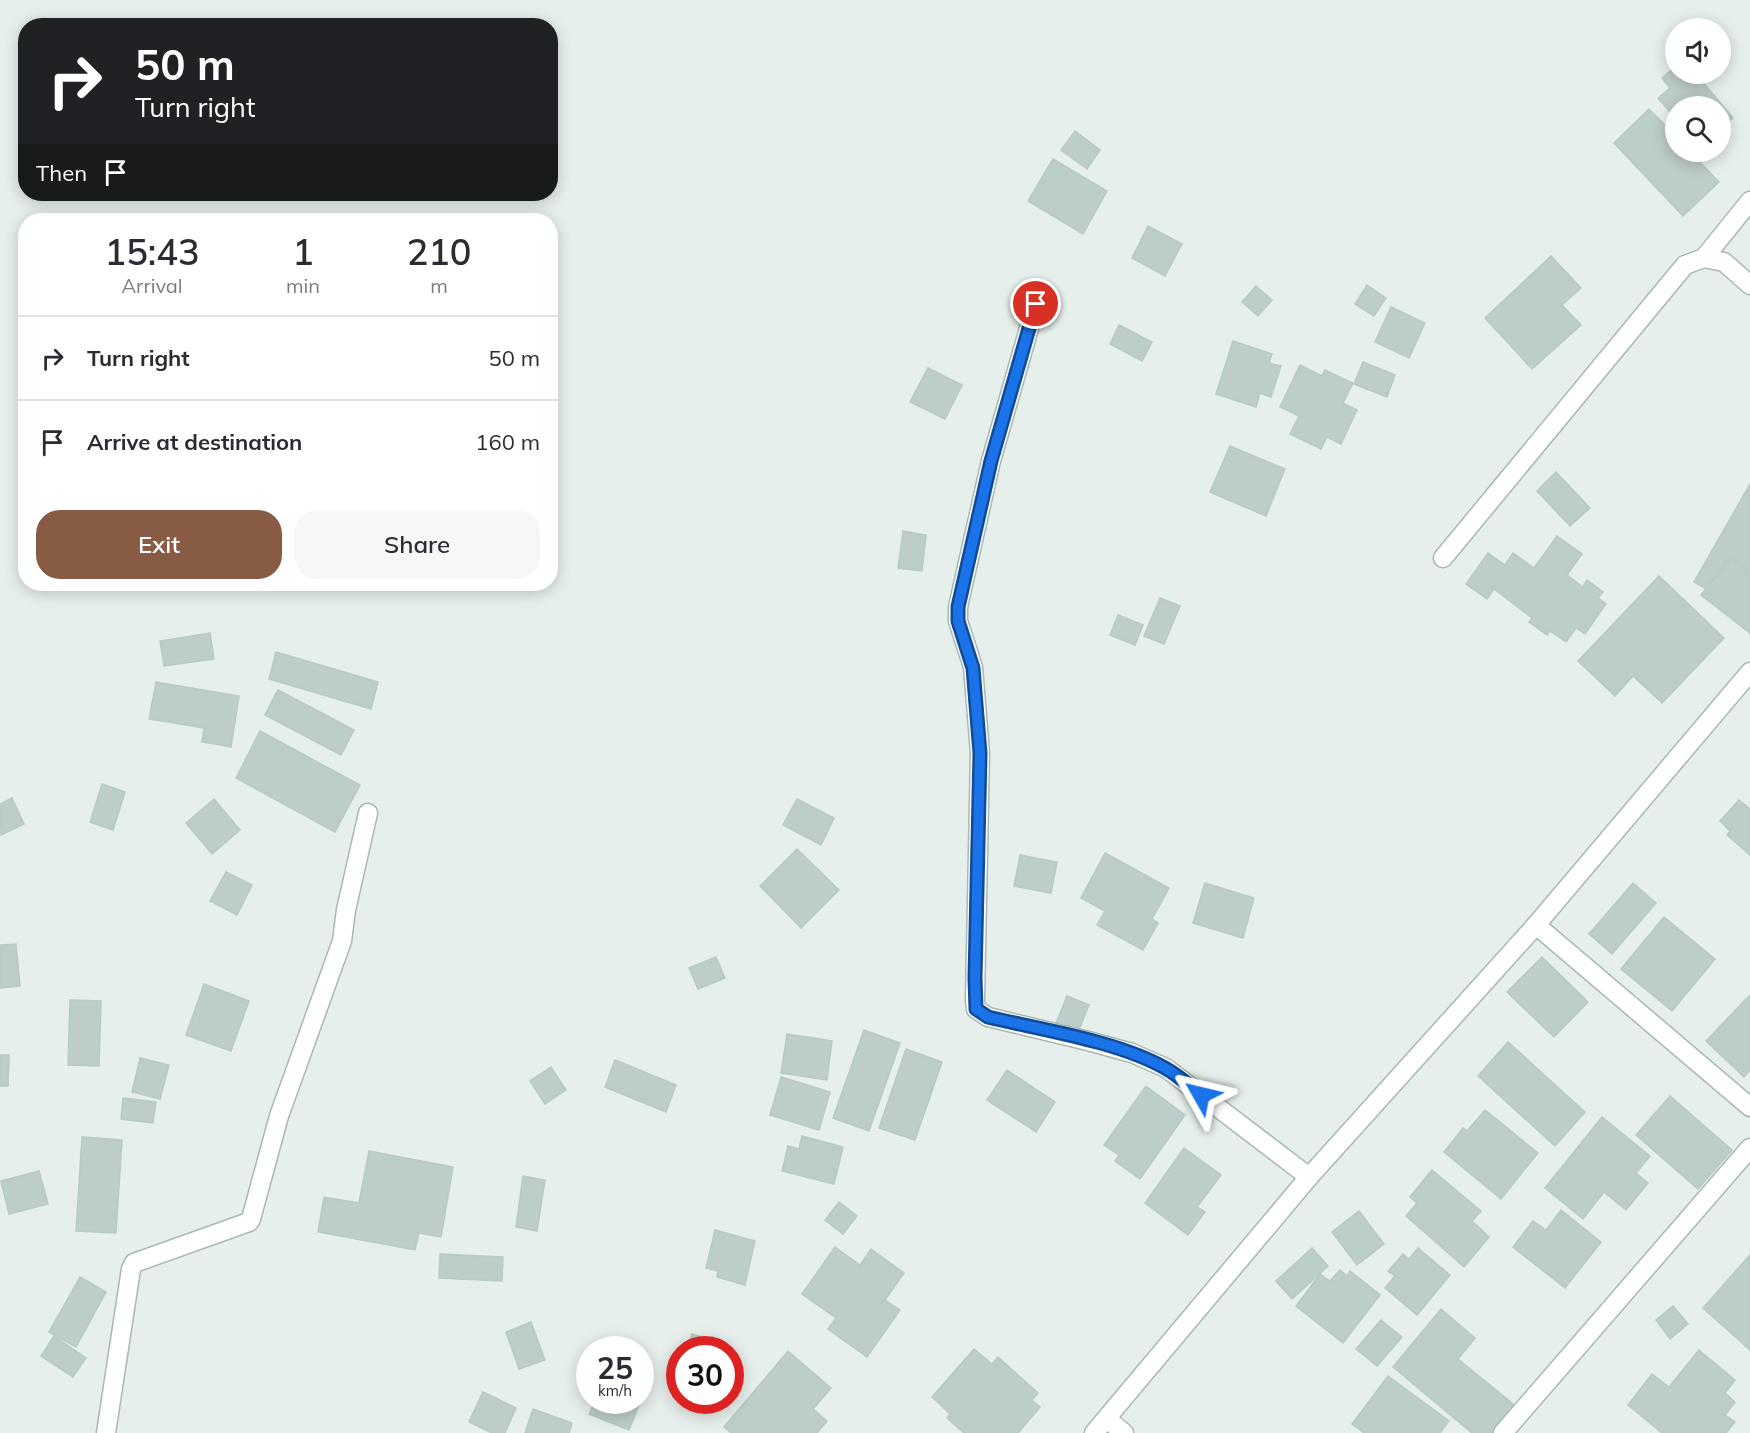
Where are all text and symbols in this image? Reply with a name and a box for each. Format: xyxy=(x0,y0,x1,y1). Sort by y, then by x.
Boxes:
map controls xyxy=(1665,18,1731,162)
button: sound xyxy=(1665,18,1731,84)
text: 50 m xyxy=(135,38,235,91)
icon: right xyxy=(36,42,114,120)
text: Turn right xyxy=(135,90,255,124)
button: search xyxy=(1665,96,1731,162)
icon: arrive xyxy=(99,156,132,189)
text: Then xyxy=(36,159,87,187)
text: 15:43 xyxy=(105,229,199,274)
text: 1 xyxy=(292,229,314,274)
text: 210 xyxy=(407,229,471,274)
text: Arrival xyxy=(121,273,183,298)
text: min xyxy=(286,273,320,298)
text: m xyxy=(430,273,448,298)
pin xyxy=(1010,278,1061,329)
icon: arrive xyxy=(1019,287,1052,320)
icon: right xyxy=(36,342,69,375)
text: Turn right xyxy=(87,344,190,372)
text: 50 m xyxy=(489,344,540,372)
icon: arrive xyxy=(36,426,69,459)
text: Arrive at destination xyxy=(87,428,302,456)
text: 160 m xyxy=(475,428,540,456)
button: Exit xyxy=(36,510,282,579)
button: Share xyxy=(294,510,540,579)
position arrow xyxy=(1169,1063,1233,1127)
speed limit sign: 30 xyxy=(666,1336,744,1414)
text: 25 xyxy=(597,1349,633,1387)
text: km/h xyxy=(598,1381,632,1400)

